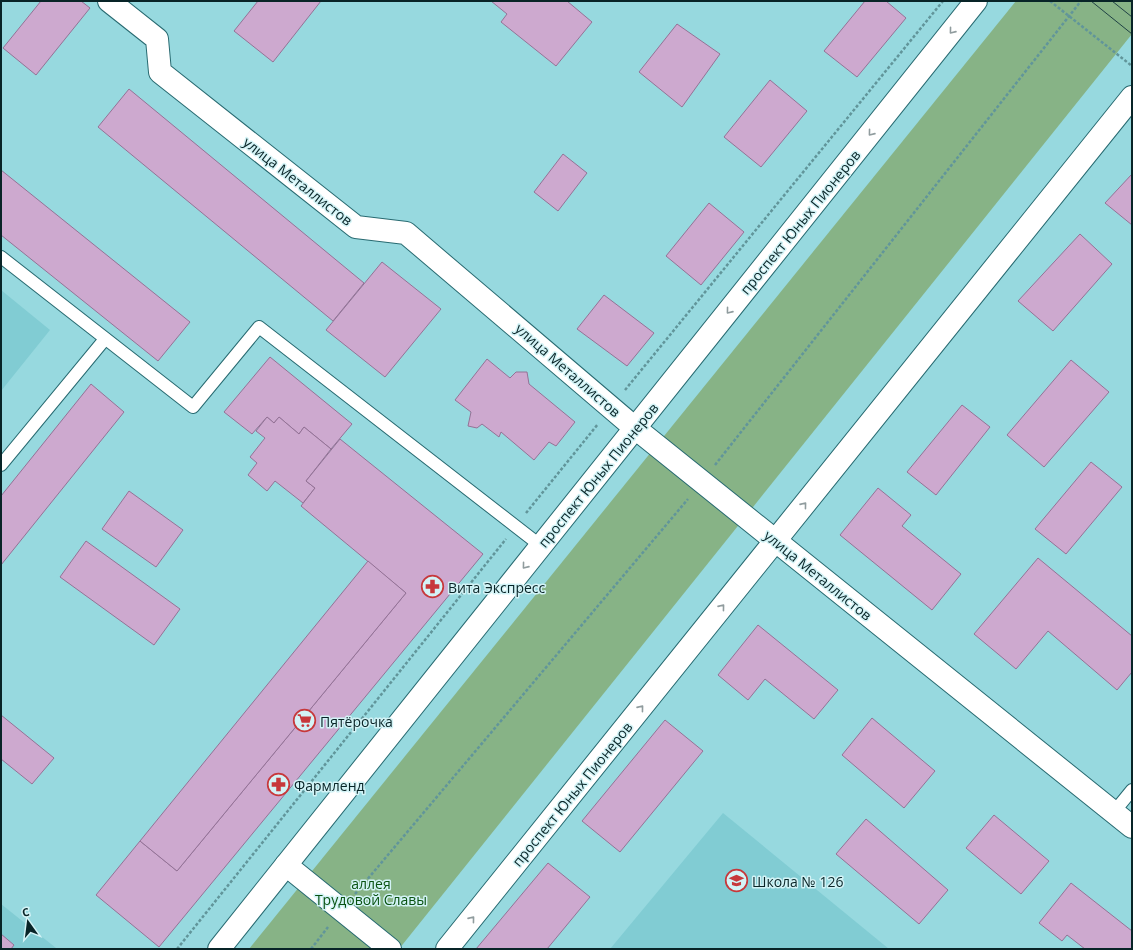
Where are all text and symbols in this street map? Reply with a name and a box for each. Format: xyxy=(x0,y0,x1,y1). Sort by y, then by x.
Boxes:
one-way arrow xyxy=(950,27,957,34)
one-way arrow xyxy=(868,129,875,136)
street label: улица Металлистов xyxy=(240,132,356,230)
street label: проспект Юных Пионеров xyxy=(736,146,864,298)
one-way arrow xyxy=(726,307,733,314)
street label: улица Металлистов xyxy=(511,319,625,421)
street label: проспект Юных Пионеров xyxy=(534,399,662,551)
one-way arrow xyxy=(799,503,806,510)
street label: улица Металлистов xyxy=(760,526,876,624)
one-way arrow xyxy=(523,561,530,568)
pharmacy icon: Вита Экспресс xyxy=(420,574,446,600)
place label: Вита Экспресс xyxy=(448,578,546,597)
one-way arrow xyxy=(718,604,725,611)
one-way arrow xyxy=(636,706,643,713)
supermarket icon: Пятёрочка xyxy=(292,708,318,734)
place label: Пятёрочка xyxy=(320,712,393,731)
street label: проспект Юных Пионеров xyxy=(508,718,636,870)
pharmacy icon: Фармленд xyxy=(266,772,292,798)
place label: Фармленд xyxy=(294,776,365,795)
school or university icon: Школа № 126 xyxy=(723,868,749,894)
place label: Школа № 126 xyxy=(752,872,843,891)
park label: аллея Трудовой Славы xyxy=(315,874,427,909)
north arrow xyxy=(8,902,48,942)
text: С xyxy=(20,904,31,920)
one-way arrow xyxy=(467,916,474,923)

